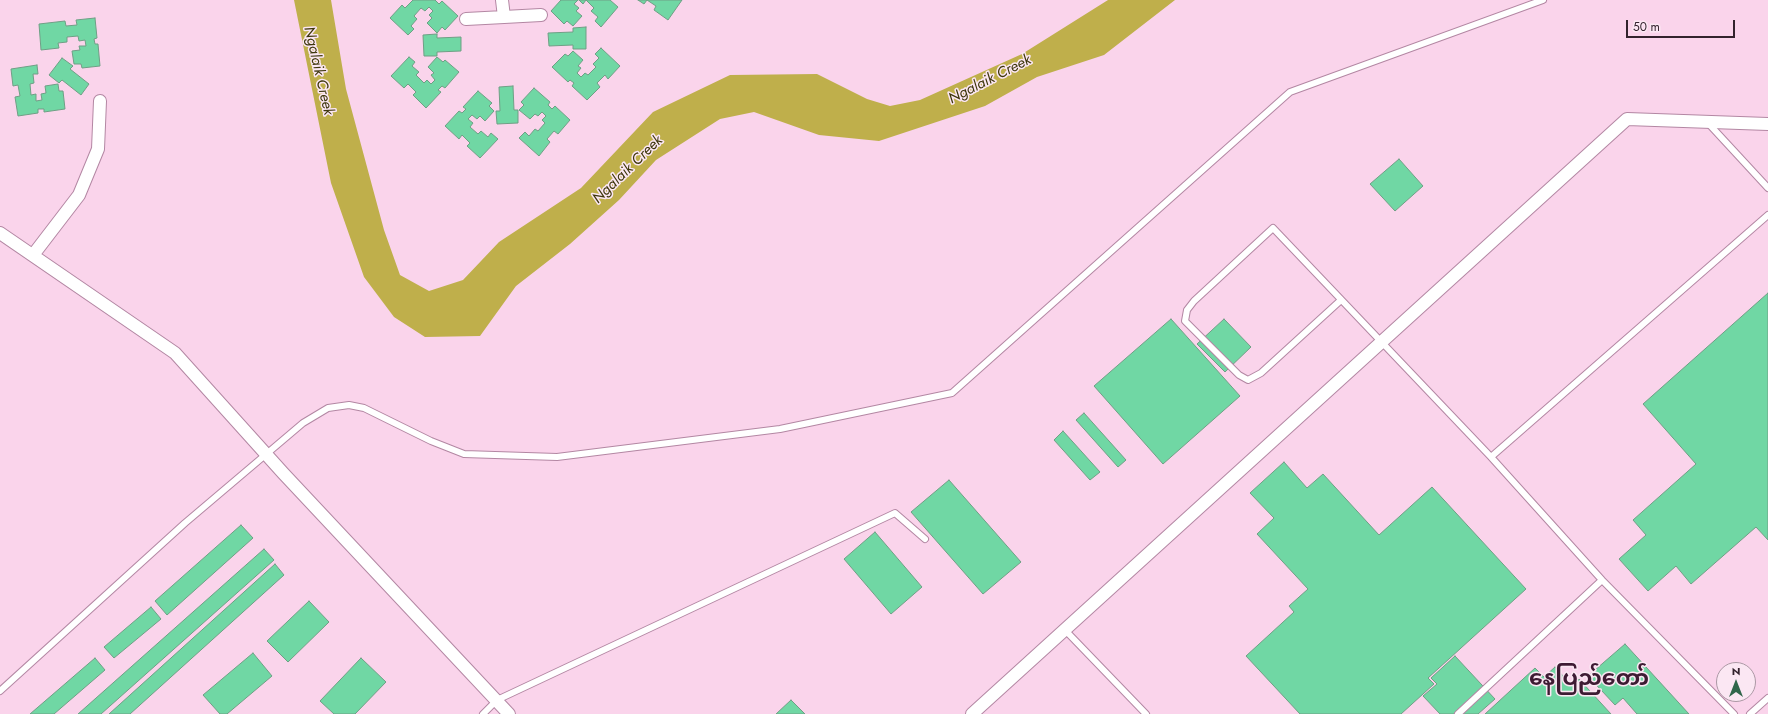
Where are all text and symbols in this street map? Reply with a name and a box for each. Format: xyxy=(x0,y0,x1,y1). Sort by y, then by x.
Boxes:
scale bar xyxy=(1628,12,1737,38)
text: 50 m xyxy=(1633,18,1660,36)
water label: Ngalaik Creek xyxy=(299,25,337,117)
water label: Ngalaik Creek xyxy=(946,51,1034,109)
water label: Ngalaik Creek xyxy=(589,132,667,208)
north arrow xyxy=(1716,662,1756,702)
text: N xyxy=(1732,663,1740,679)
district label: နေပြည်တော် xyxy=(1529,667,1649,693)

